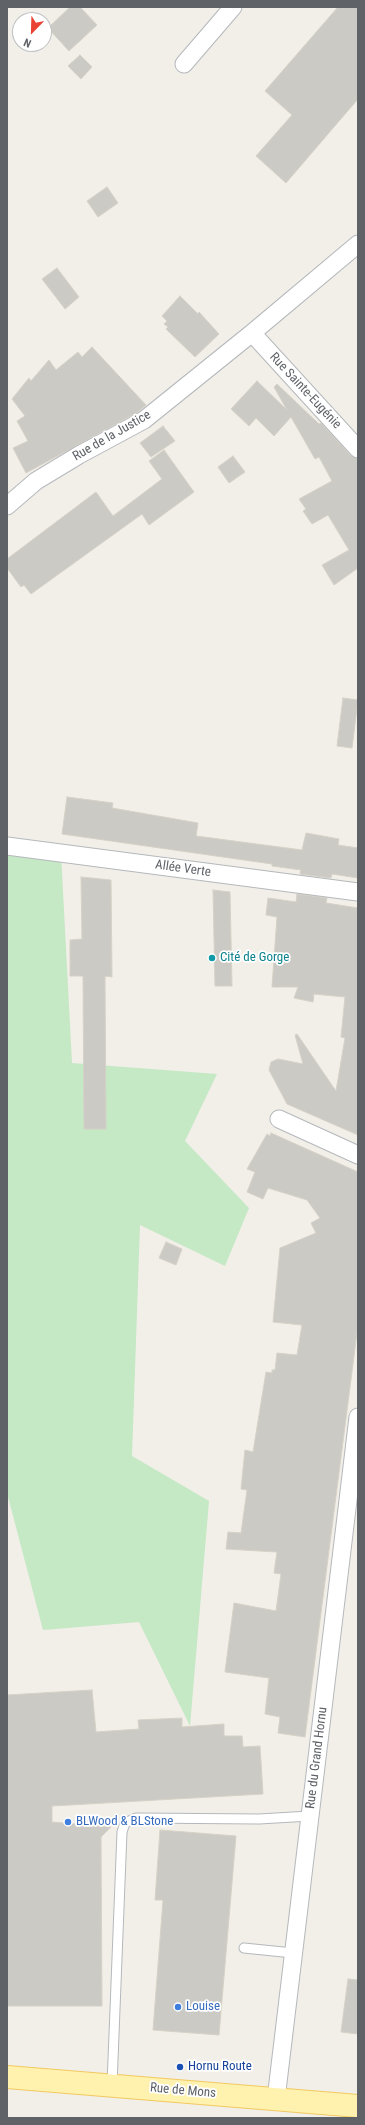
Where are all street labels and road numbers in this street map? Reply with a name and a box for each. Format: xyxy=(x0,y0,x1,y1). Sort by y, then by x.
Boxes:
street label: Rue Sainte-Eugénie xyxy=(266,350,344,432)
street label: Rue de la Justice xyxy=(70,407,154,465)
street label: Allée Verte xyxy=(154,857,212,881)
street label: Rue du Grand Hornu xyxy=(303,1706,331,1810)
street label: Rue de Mons xyxy=(149,2080,217,2102)

